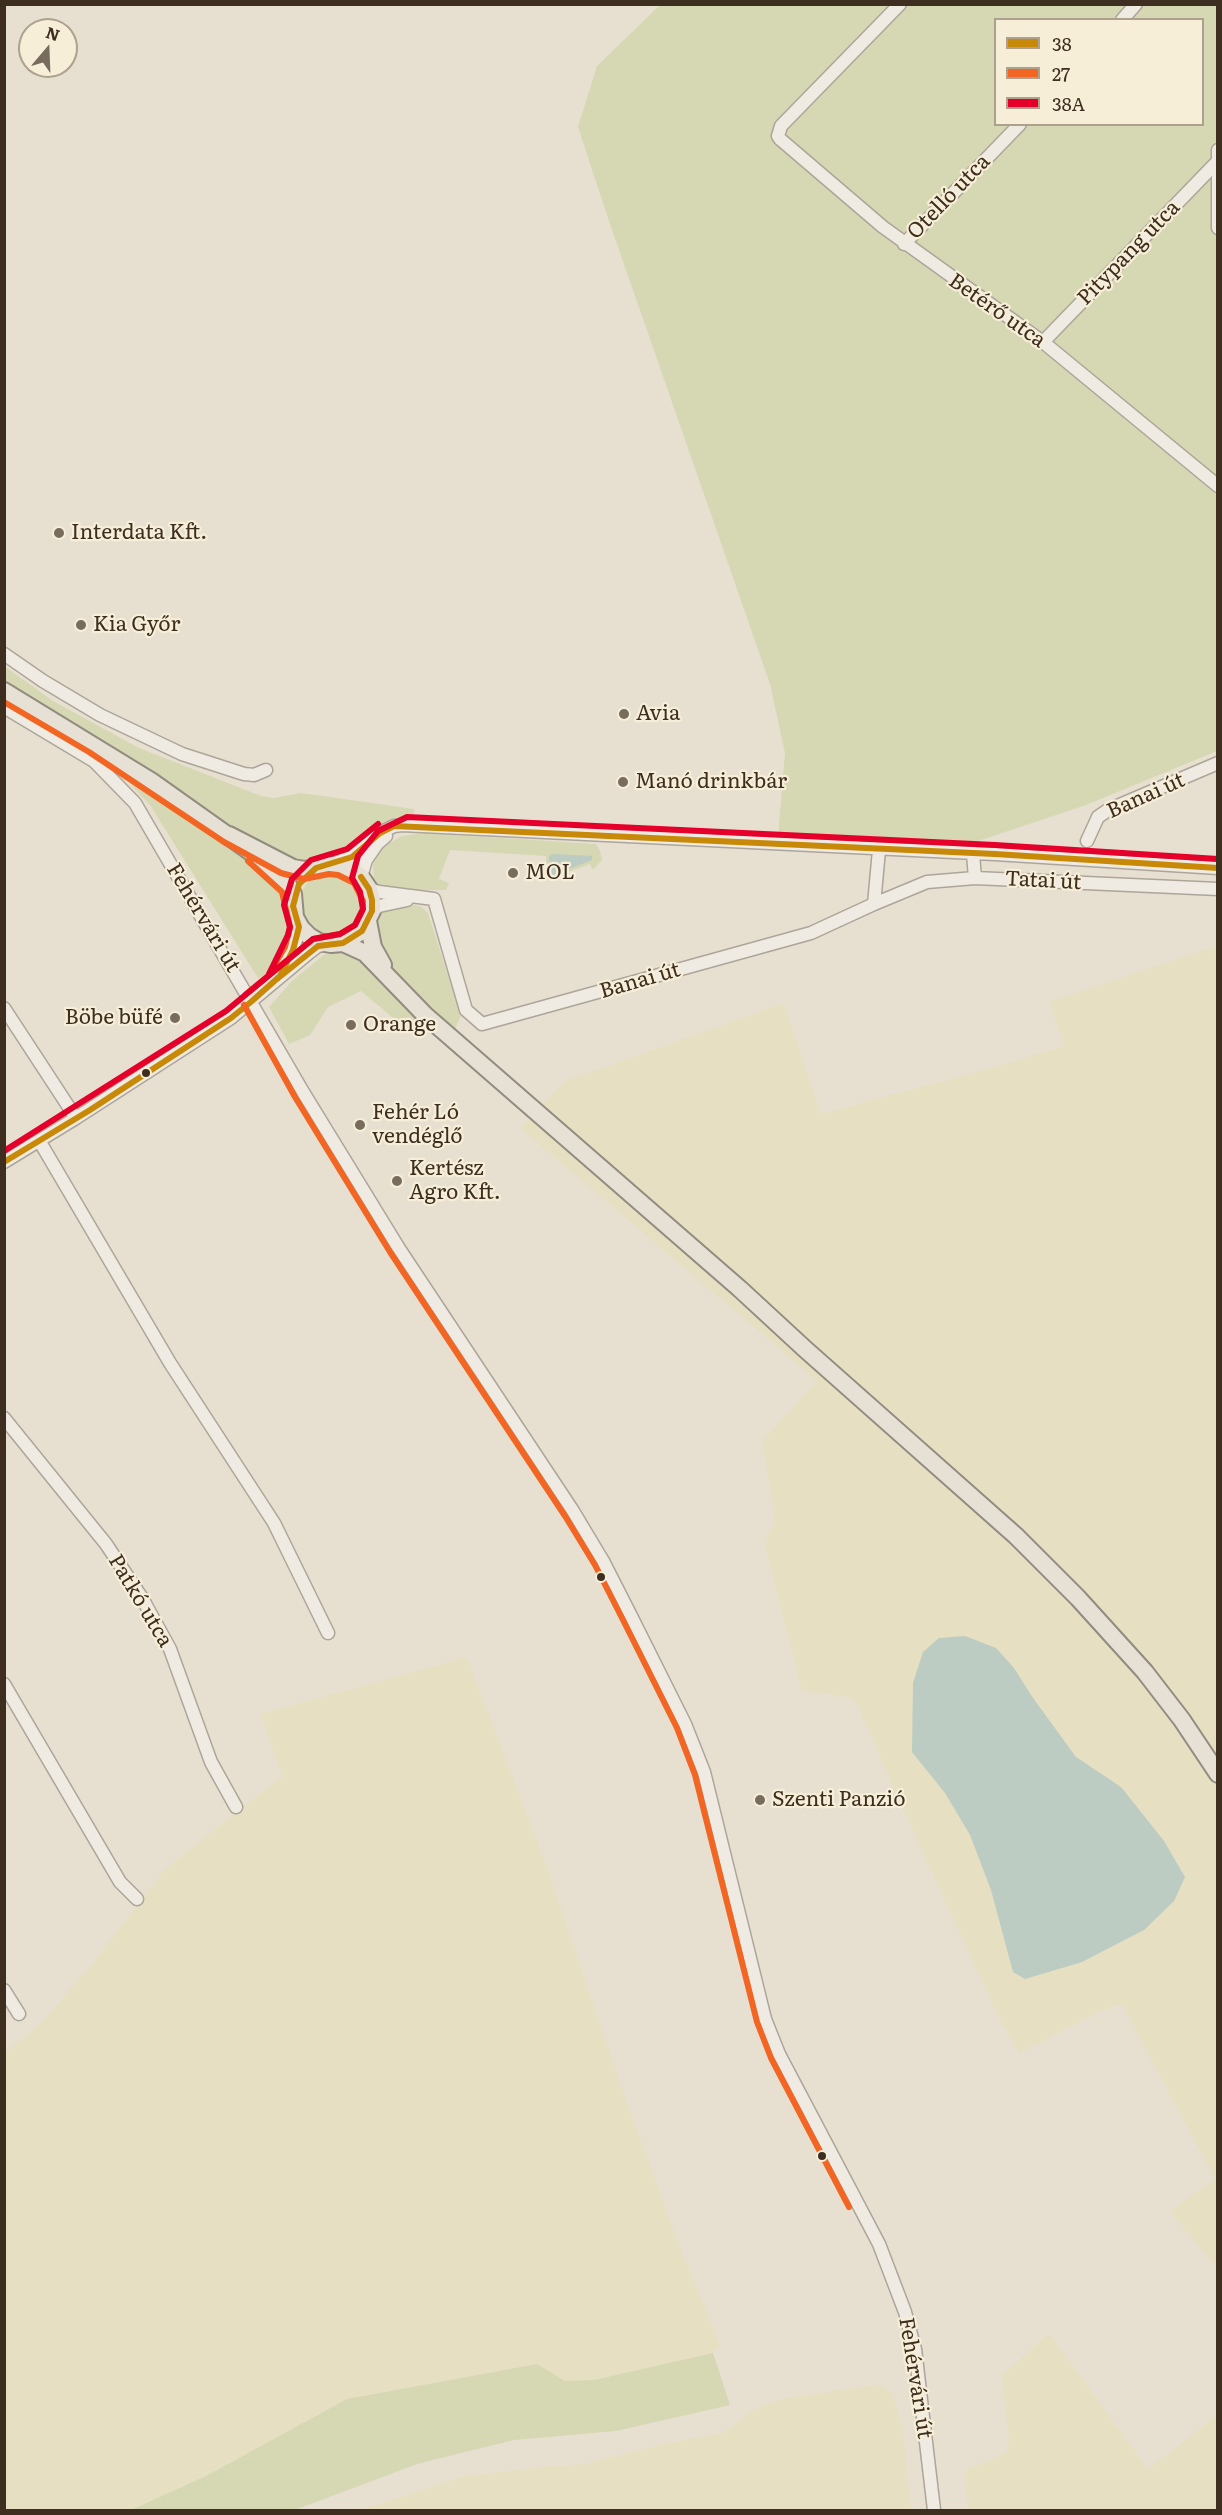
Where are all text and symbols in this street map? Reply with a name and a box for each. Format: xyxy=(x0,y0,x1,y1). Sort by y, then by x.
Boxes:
north arrow xyxy=(18,18,78,78)
legend xyxy=(994,18,1204,126)
text: N xyxy=(43,19,63,46)
text: 38 xyxy=(1052,30,1072,57)
text: 27 xyxy=(1052,60,1070,87)
text: 38A xyxy=(1052,90,1085,117)
street label: Otelló utca xyxy=(902,149,996,245)
street label: Pitypang utca xyxy=(1073,195,1185,311)
street label: Betérő utca xyxy=(944,268,1050,354)
place label: Interdata Kft. xyxy=(71,520,207,546)
marker: Interdata Kft. xyxy=(52,526,66,540)
place label: Kia Győr xyxy=(93,612,180,638)
marker: Kia Győr xyxy=(74,618,88,632)
place label: Avia xyxy=(636,701,680,727)
marker: Avia xyxy=(617,707,631,721)
street label: Banai út xyxy=(1103,768,1189,824)
place label: Manó drinkbár xyxy=(635,769,787,795)
marker: Manó drinkbár xyxy=(616,775,630,789)
street label: Fehérvári út xyxy=(161,859,245,977)
place label: MOL xyxy=(525,860,575,886)
marker: MOL xyxy=(506,866,520,880)
street label: Tatai út xyxy=(1004,866,1082,896)
street label: Banai út xyxy=(597,958,683,1004)
place label: Böbe büfé xyxy=(65,1005,163,1031)
marker: Böbe büfé xyxy=(168,1011,182,1025)
place label: Orange xyxy=(363,1012,436,1038)
marker: Orange xyxy=(344,1018,358,1032)
unlabelled marker xyxy=(140,1067,152,1079)
place label: Fehér Ló vendéglő xyxy=(372,1100,463,1150)
marker: Fehér Ló vendéglő xyxy=(353,1118,367,1132)
place label: Kertész Agro Kft. xyxy=(409,1156,501,1206)
marker: Kertész Agro Kft. xyxy=(390,1174,404,1188)
street label: Patkó utca xyxy=(102,1550,178,1652)
unlabelled marker xyxy=(595,1571,607,1583)
place label: Szenti Panzió xyxy=(772,1787,906,1813)
marker: Szenti Panzió xyxy=(753,1793,767,1807)
unlabelled marker xyxy=(816,2150,828,2162)
street label: Fehérvári út xyxy=(893,2315,937,2441)

